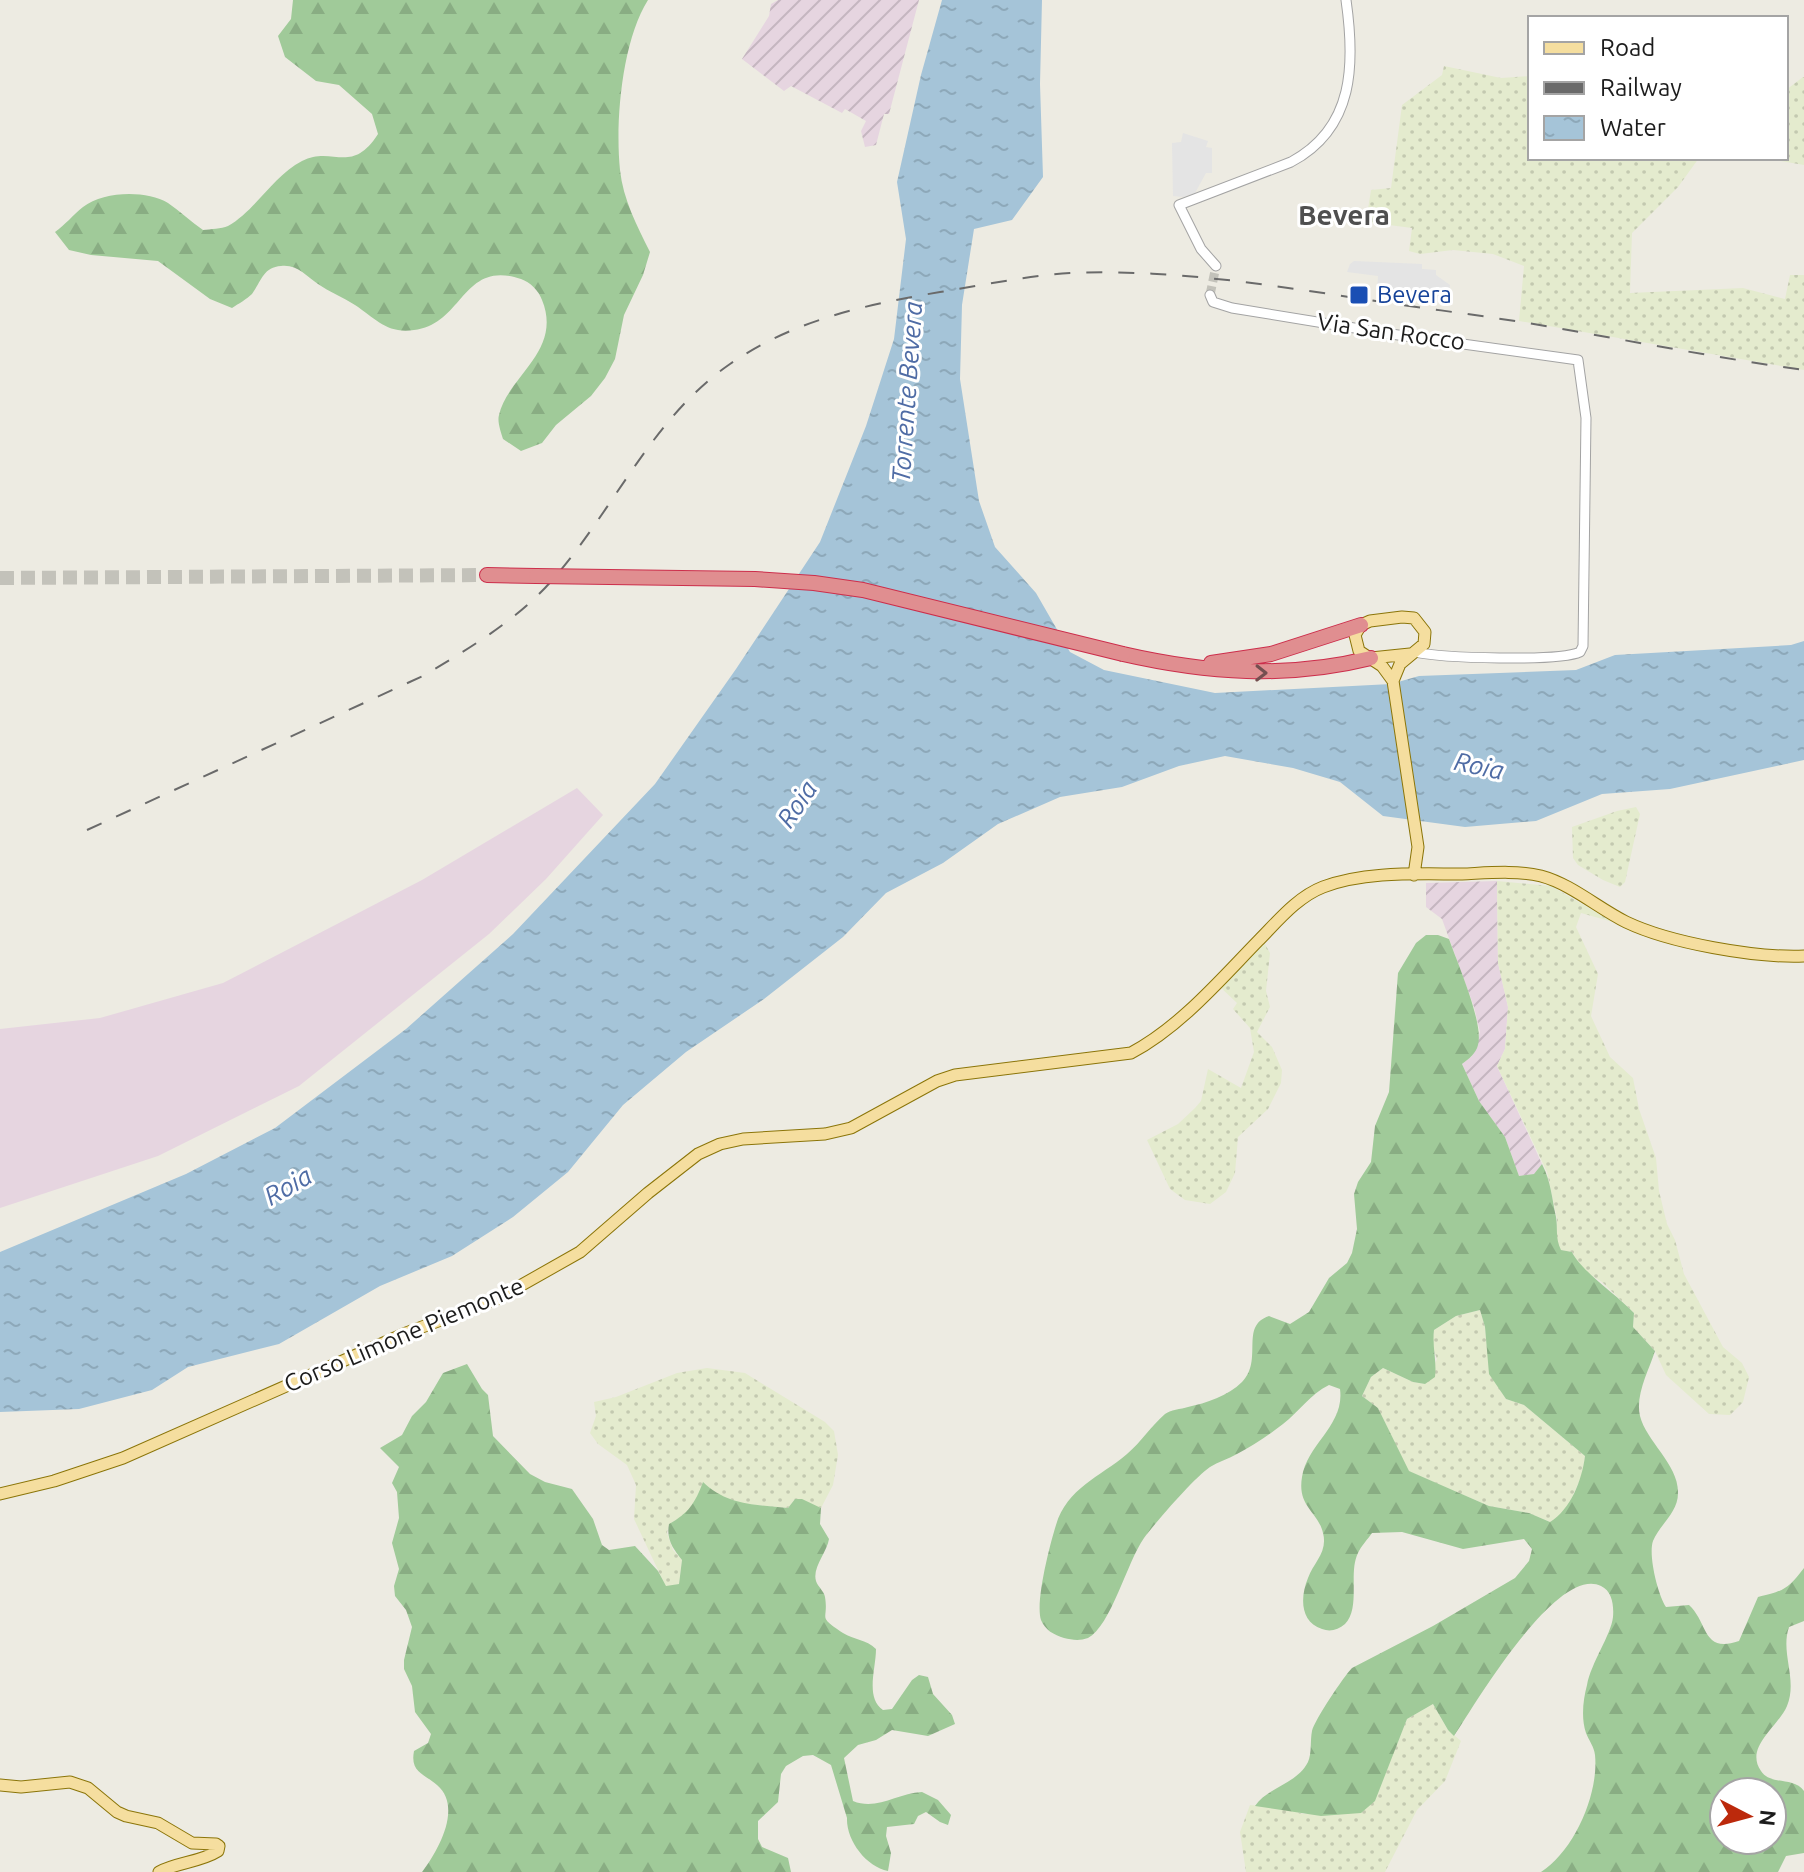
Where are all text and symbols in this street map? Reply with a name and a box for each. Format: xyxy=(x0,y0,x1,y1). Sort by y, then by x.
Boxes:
legend xyxy=(1528,16,1788,160)
text: Road xyxy=(1600,34,1655,61)
text: Railway xyxy=(1600,74,1682,101)
text: Water xyxy=(1600,114,1666,141)
district label: Bevera xyxy=(1298,199,1390,230)
place label: Bevera xyxy=(1377,281,1452,308)
marker: Bevera xyxy=(1348,284,1370,306)
water label: Torrente Bevera xyxy=(886,300,927,484)
street label: Via San Rocco xyxy=(1315,308,1467,355)
one-way arrow xyxy=(1255,664,1268,681)
water label: Roia xyxy=(1452,746,1507,785)
water label: Roia xyxy=(771,775,823,833)
water label: Roia xyxy=(259,1160,317,1211)
street label: Corso Limone Piemonte xyxy=(280,1272,528,1397)
north arrow xyxy=(1708,1776,1788,1856)
text: N xyxy=(1755,1809,1782,1828)

